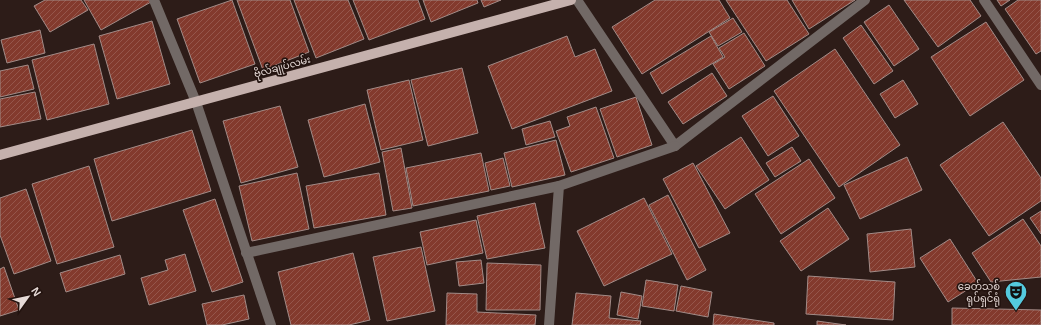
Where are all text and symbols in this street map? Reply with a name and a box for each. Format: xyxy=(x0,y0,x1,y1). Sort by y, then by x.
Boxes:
street label: ဗိုလ်‌ချုပ်‌လမ်း xyxy=(252,52,312,82)
north arrow xyxy=(8,277,48,317)
place label: ခေတ်သစ် ရုပ်‌ရှင်ရုံ xyxy=(958,279,1000,307)
theatre icon: ခေတ်သစ် ရုပ်‌ရှင်ရုံ xyxy=(1003,279,1029,312)
text: N xyxy=(29,285,44,298)

